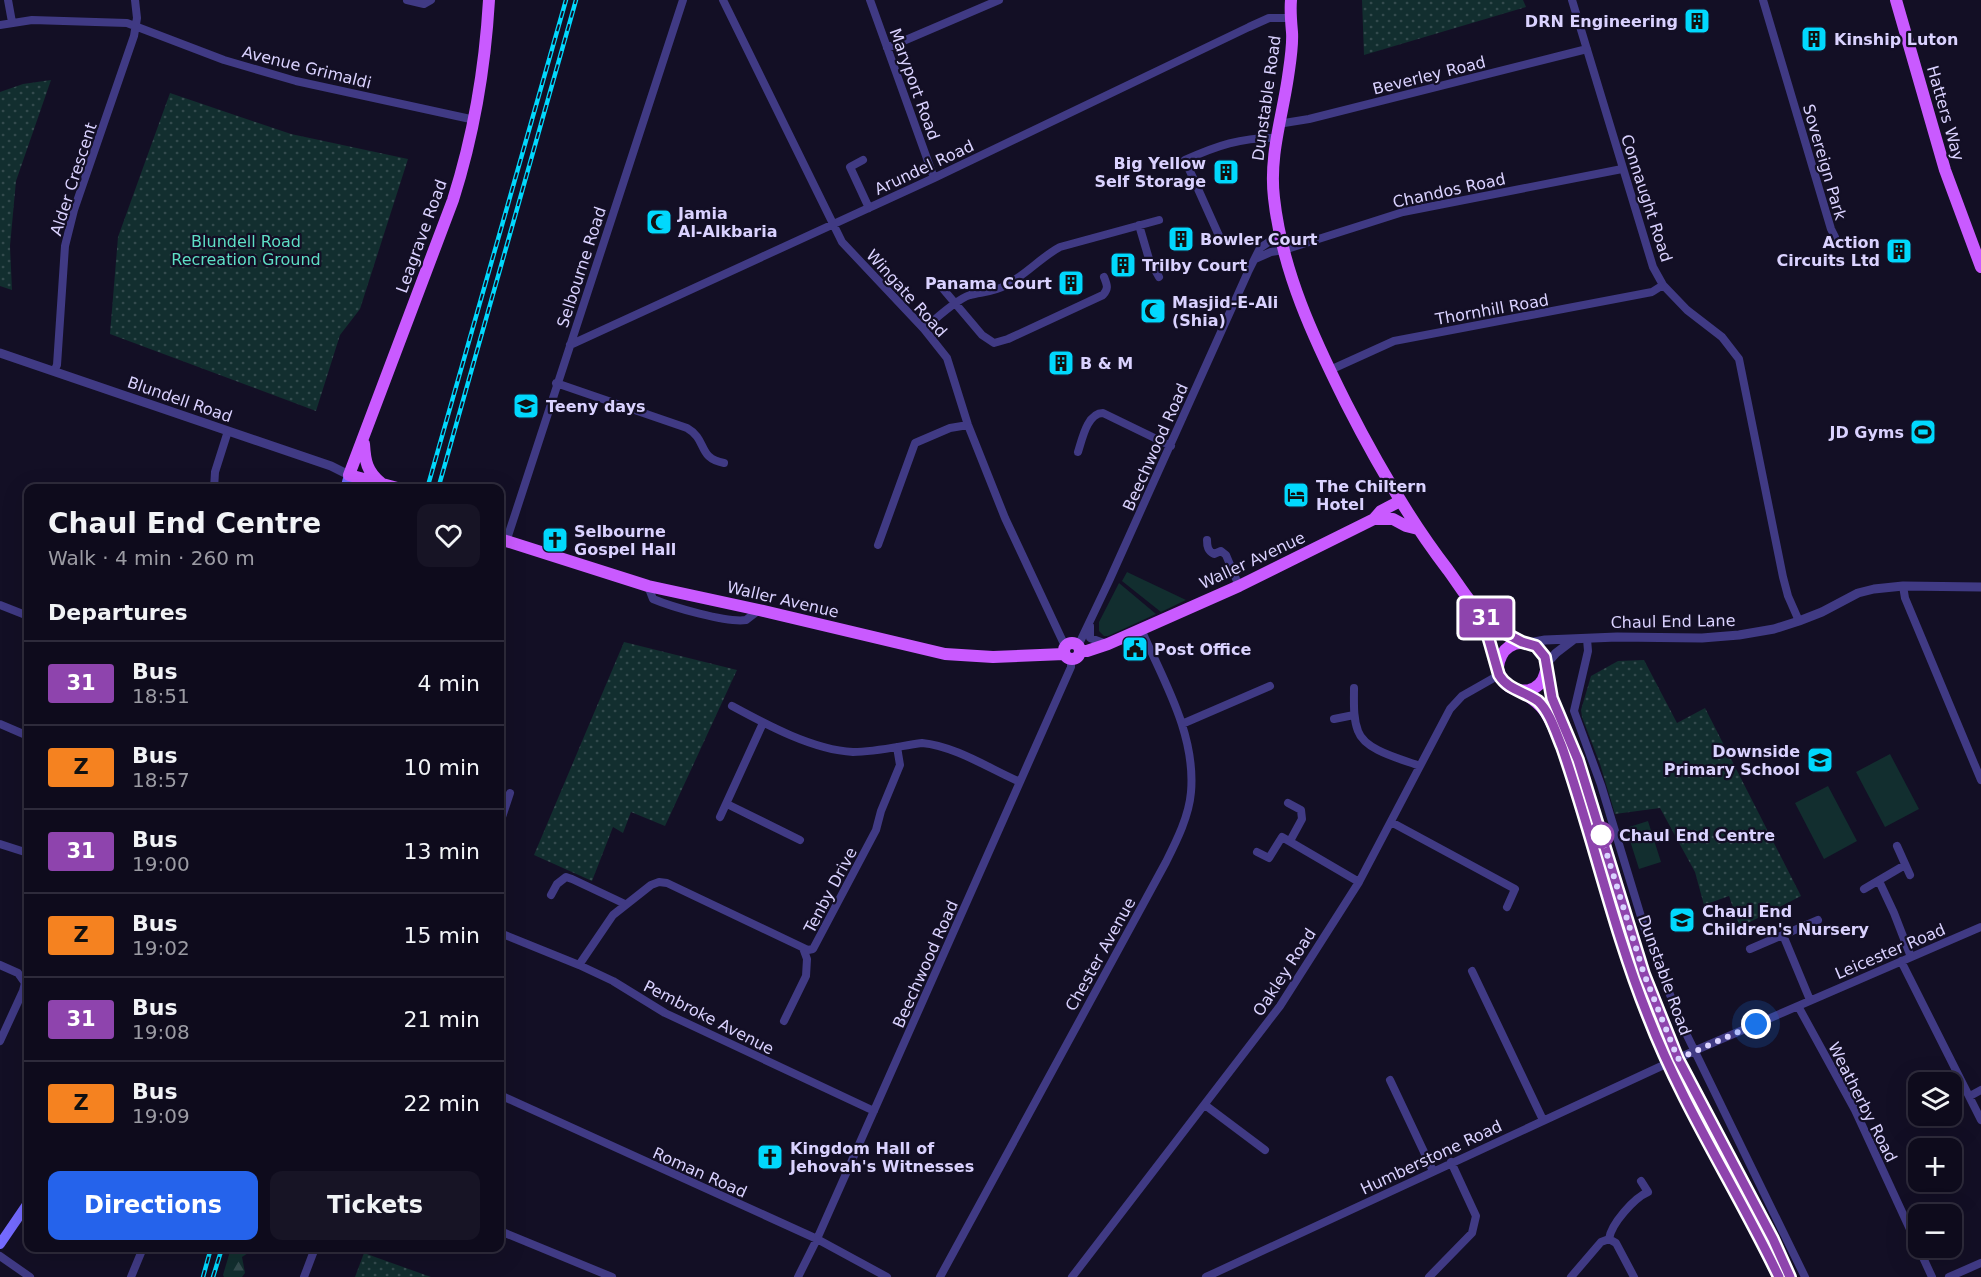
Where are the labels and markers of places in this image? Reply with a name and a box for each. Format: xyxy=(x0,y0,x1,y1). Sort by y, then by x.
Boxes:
building icon: DRN Engineering xyxy=(1682,6,1712,36)
place label: DRN Engineering xyxy=(1525,12,1678,31)
building icon: Kinship Luton xyxy=(1799,24,1829,54)
place label: Kinship Luton xyxy=(1834,30,1958,49)
place label: Big Yellow Self Storage xyxy=(1094,154,1206,191)
building icon: Big Yellow Self Storage xyxy=(1211,157,1241,187)
place label: Jamia Al-Alkbaria xyxy=(677,204,777,241)
mosque icon: Jamia Al-Alkbaria xyxy=(644,207,674,237)
building icon: Bowler Court xyxy=(1166,224,1196,254)
place label: Bowler Court xyxy=(1200,230,1318,249)
place label: Action Circuits Ltd xyxy=(1776,233,1880,270)
building icon: Action Circuits Ltd xyxy=(1884,236,1914,266)
building icon: Trilby Court xyxy=(1108,250,1138,280)
place label: Trilby Court xyxy=(1142,256,1247,275)
building icon: Panama Court xyxy=(1056,268,1086,298)
place label: Panama Court xyxy=(925,274,1052,293)
place label: Masjid-E-Ali (Shia) xyxy=(1172,293,1278,330)
mosque icon: Masjid-E-Ali (Shia) xyxy=(1138,296,1168,326)
building icon: B & M xyxy=(1046,348,1076,378)
place label: B & M xyxy=(1080,354,1133,373)
school or university icon: Teeny days xyxy=(511,391,541,421)
place label: Teeny days xyxy=(546,397,646,416)
sports icon: JD Gyms xyxy=(1908,417,1938,447)
place label: JD Gyms xyxy=(1828,423,1904,442)
place label: The Chiltern Hotel xyxy=(1316,477,1427,514)
hotel icon: The Chiltern Hotel xyxy=(1281,480,1311,510)
place label: Selbourne Gospel Hall xyxy=(574,522,676,559)
church icon: Selbourne Gospel Hall xyxy=(540,525,570,555)
public building icon: Post Office xyxy=(1120,634,1150,664)
place label: Post Office xyxy=(1154,640,1251,659)
place label: Downside Primary School xyxy=(1664,742,1800,779)
school or university icon: Downside Primary School xyxy=(1805,745,1835,775)
marker: Chaul End Centre xyxy=(1588,822,1614,848)
place label: Chaul End Centre xyxy=(1619,826,1775,845)
place label: Chaul End Children's Nursery xyxy=(1702,902,1870,939)
school or university icon: Chaul End Children's Nursery xyxy=(1667,905,1697,935)
place label: Kingdom Hall of Jehovah's Witnesses xyxy=(789,1139,974,1176)
church icon: Kingdom Hall of Jehovah's Witnesses xyxy=(755,1142,785,1172)

